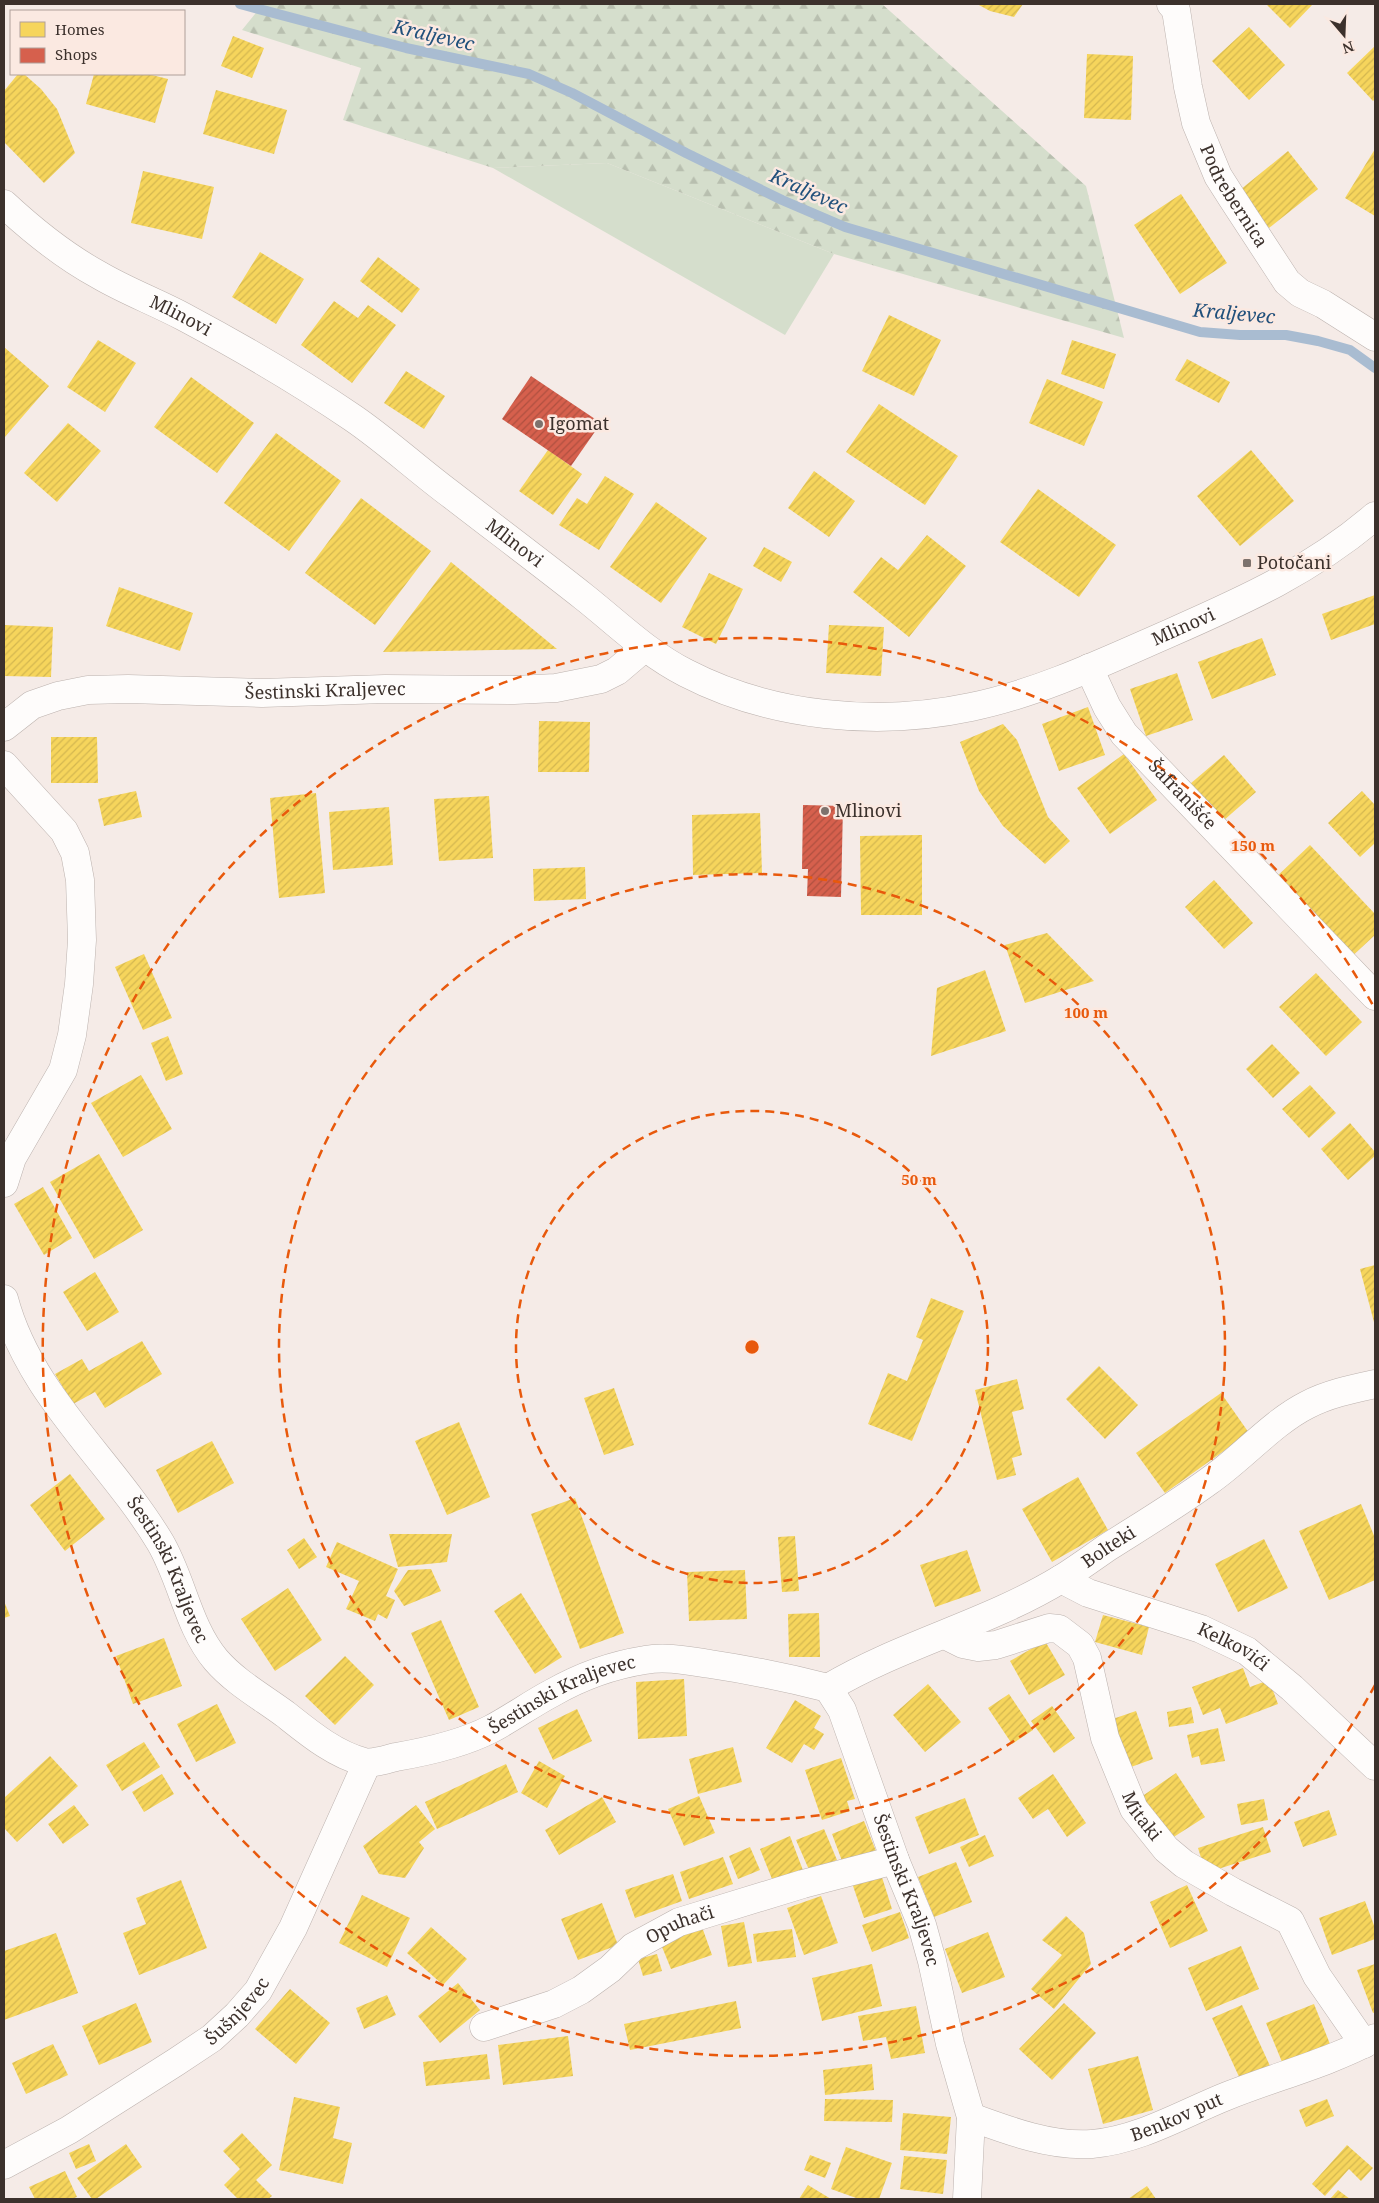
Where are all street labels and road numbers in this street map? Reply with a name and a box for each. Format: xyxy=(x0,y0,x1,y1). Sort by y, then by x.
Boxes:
street label: Podrebernica xyxy=(1195,141,1274,252)
street label: Mlinovi xyxy=(146,289,216,341)
street label: Mlinovi xyxy=(481,513,549,572)
street label: Mlinovi xyxy=(1148,602,1218,651)
street label: Šestinski Kraljevec xyxy=(244,676,406,704)
street label: Šafranišće xyxy=(1144,754,1222,834)
street label: Šestinski Kraljevec xyxy=(122,1491,215,1647)
street label: Bolteki xyxy=(1076,1520,1140,1573)
street label: Kelkovići xyxy=(1194,1616,1275,1676)
street label: Šestinski Kraljevec xyxy=(484,1649,638,1739)
street label: Mitaki xyxy=(1117,1788,1168,1845)
street label: Šestinski Kraljevec xyxy=(869,1810,946,1968)
street label: Opuhači xyxy=(641,1899,717,1949)
street label: Šušnjevec xyxy=(200,1973,274,2050)
street label: Benkov put xyxy=(1127,2086,1226,2146)

